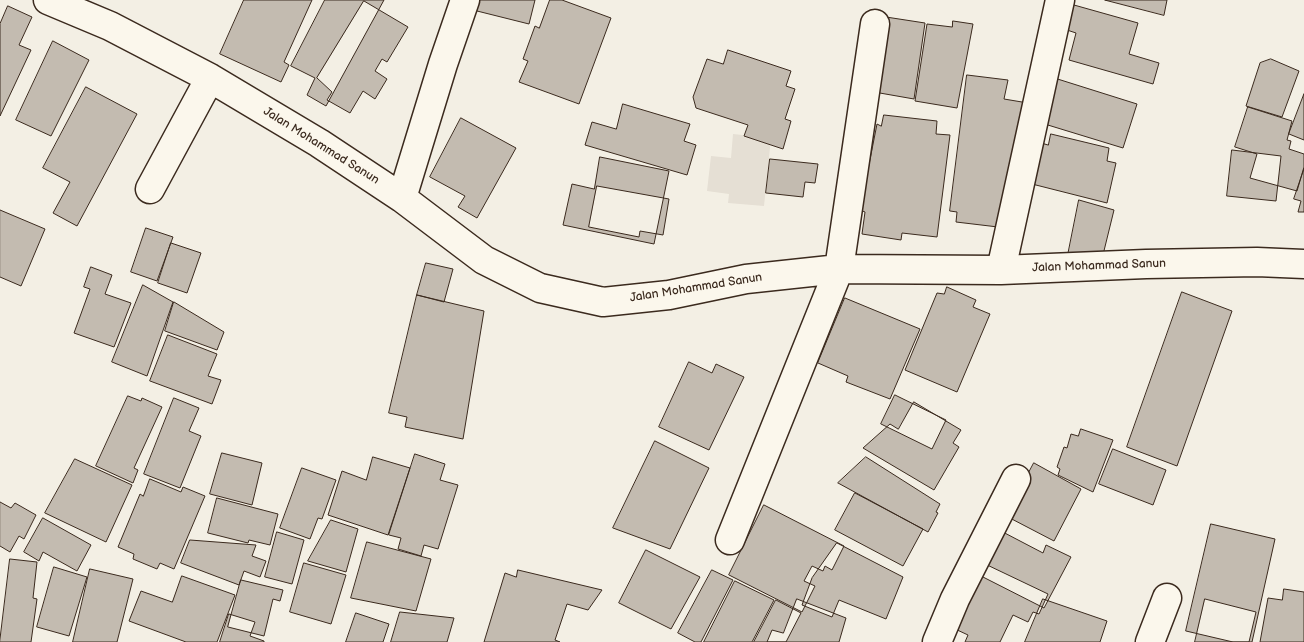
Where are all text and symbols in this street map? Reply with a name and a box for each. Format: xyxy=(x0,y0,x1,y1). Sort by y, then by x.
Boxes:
street label: Jalan Mohammad Sanun xyxy=(260,104,382,188)
street label: Jalan Mohammad Sanun xyxy=(1032,256,1166,276)
street label: Jalan Mohammad Sanun xyxy=(629,270,763,306)

